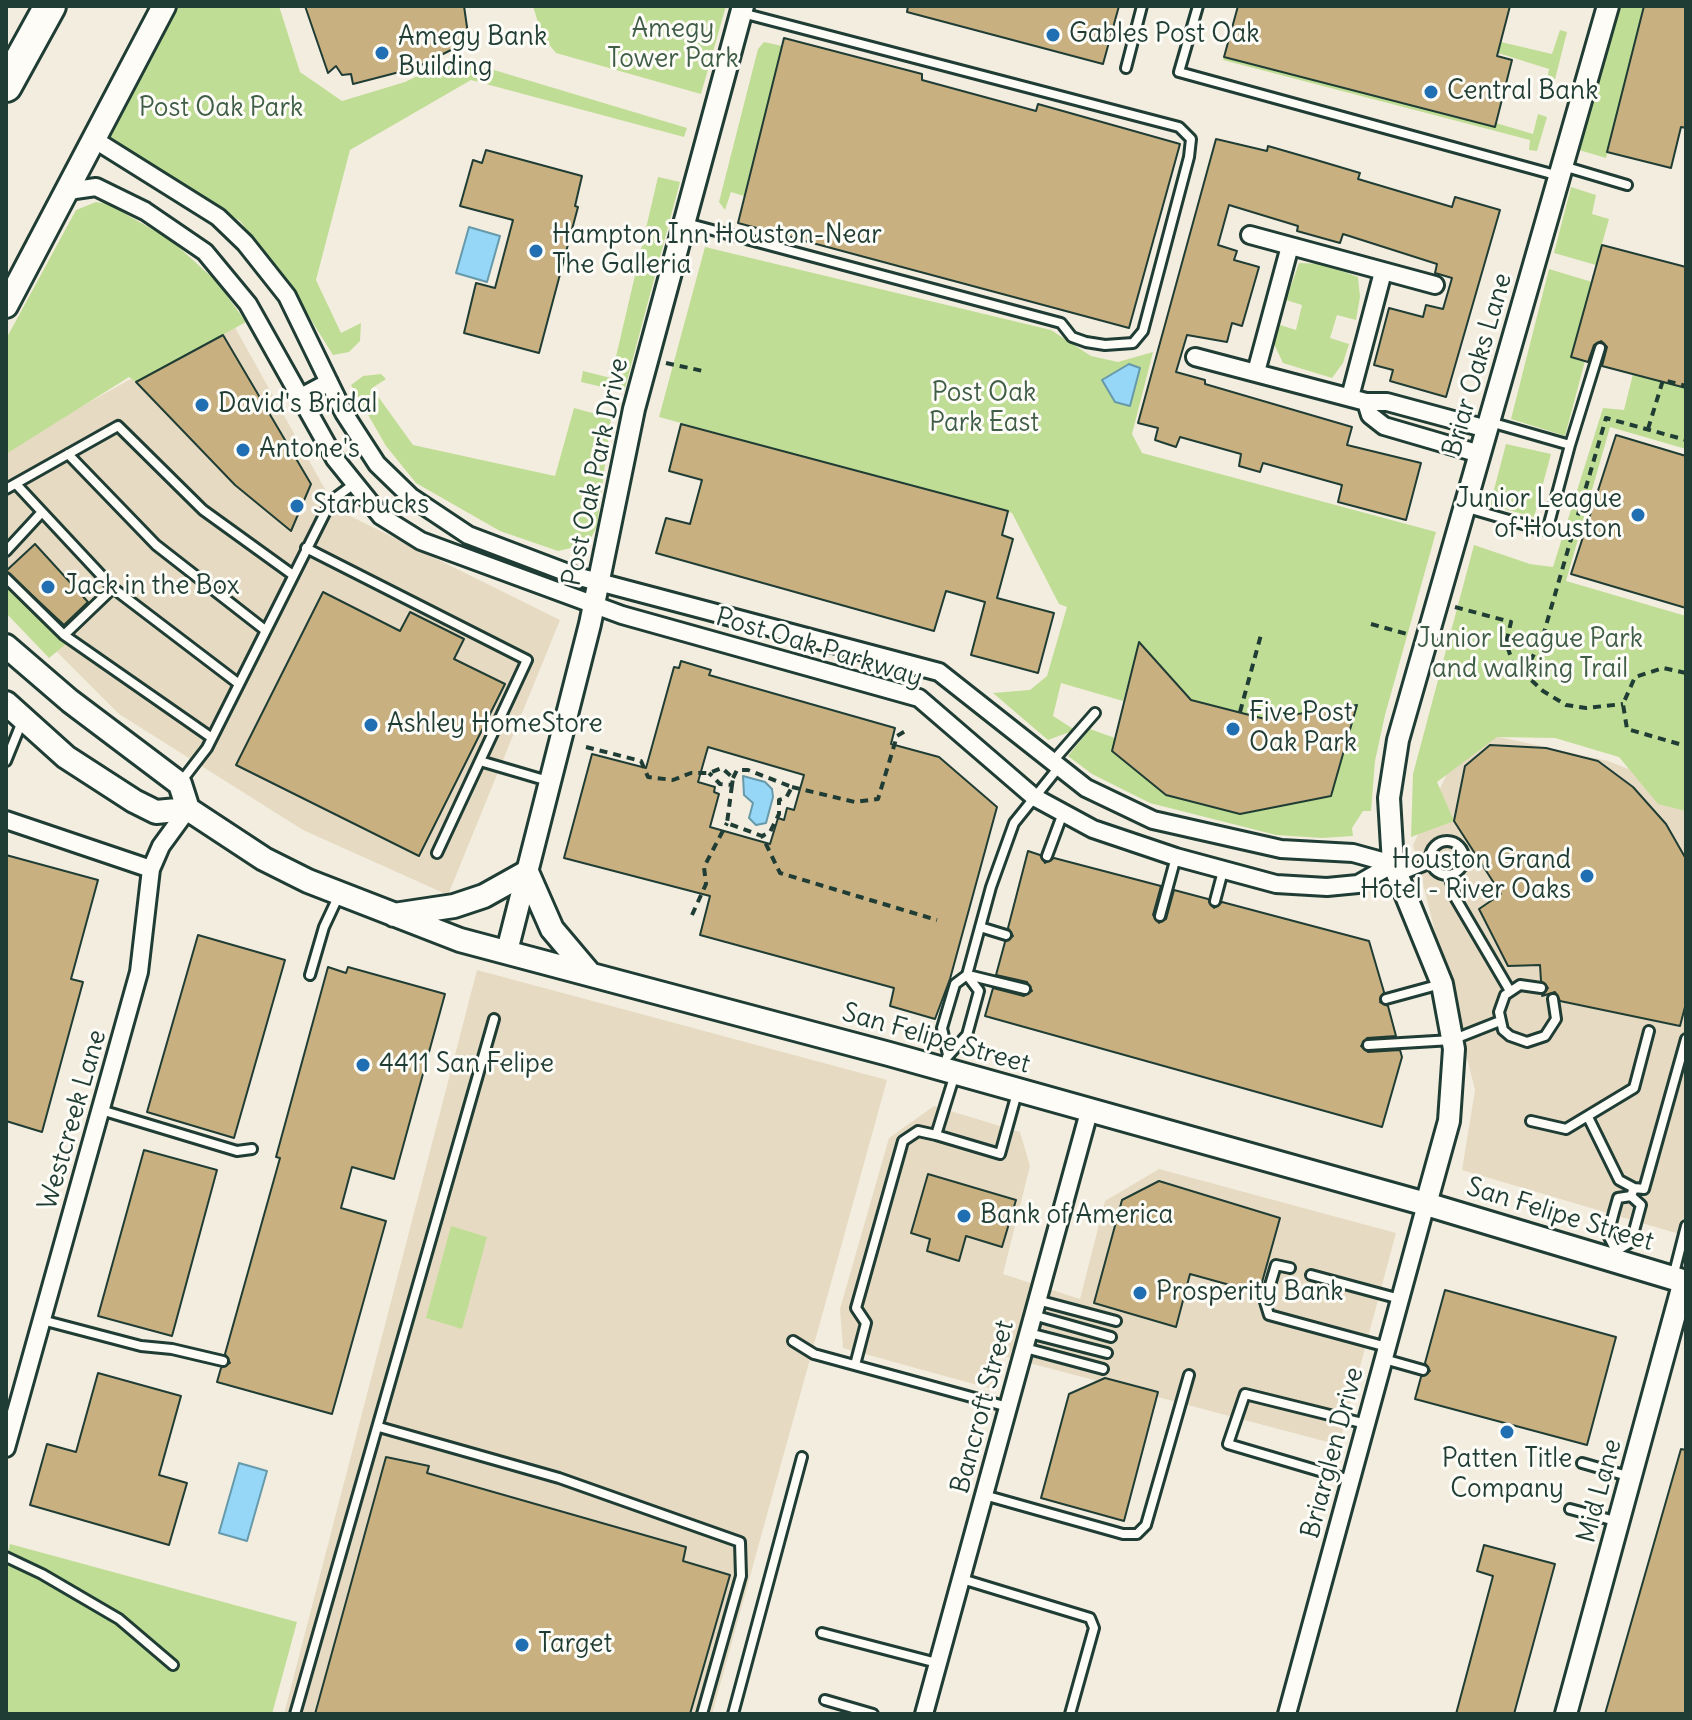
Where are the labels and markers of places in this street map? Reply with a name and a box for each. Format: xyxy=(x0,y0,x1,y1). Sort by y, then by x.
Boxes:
place label: Gables Post Oak xyxy=(1069,19,1260,51)
place label: Amegy Bank Building xyxy=(398,22,547,84)
marker: Gables Post Oak xyxy=(1044,26,1062,44)
marker: Amegy Bank Building xyxy=(373,44,391,62)
place label: Central Bank xyxy=(1447,76,1598,108)
marker: Central Bank xyxy=(1422,83,1440,101)
place label: Hampton Inn Houston-Near The Galleria xyxy=(552,220,882,282)
marker: Hampton Inn Houston-Near The Galleria xyxy=(527,242,545,260)
place label: David's Bridal xyxy=(218,389,377,421)
marker: David's Bridal xyxy=(193,396,211,414)
place label: Antone's xyxy=(259,434,360,466)
marker: Antone's xyxy=(234,441,252,459)
place label: Junior League of Houston xyxy=(1456,484,1622,546)
place label: Starbucks xyxy=(313,490,429,522)
marker: Starbucks xyxy=(288,497,306,515)
marker: Junior League of Houston xyxy=(1629,506,1647,524)
place label: Jack in the Box xyxy=(64,571,240,603)
marker: Jack in the Box xyxy=(39,578,57,596)
place label: Five Post Oak Park xyxy=(1249,698,1357,760)
place label: Ashley HomeStore xyxy=(387,709,603,741)
marker: Ashley HomeStore xyxy=(362,716,380,734)
marker: Five Post Oak Park xyxy=(1224,720,1242,738)
place label: Houston Grand Hotel - River Oaks xyxy=(1360,845,1571,906)
marker: Houston Grand Hotel - River Oaks xyxy=(1578,867,1596,885)
place label: 4411 San Felipe xyxy=(379,1049,554,1081)
marker: 4411 San Felipe xyxy=(354,1056,372,1074)
place label: Bank of America xyxy=(980,1200,1173,1232)
marker: Bank of America xyxy=(955,1207,973,1225)
place label: Prosperity Bank xyxy=(1156,1277,1344,1309)
marker: Prosperity Bank xyxy=(1131,1284,1149,1302)
marker: Patten Title Company xyxy=(1498,1423,1516,1441)
place label: Patten Title Company xyxy=(1442,1444,1572,1506)
place label: Target xyxy=(538,1629,612,1661)
marker: Target xyxy=(513,1636,531,1654)

